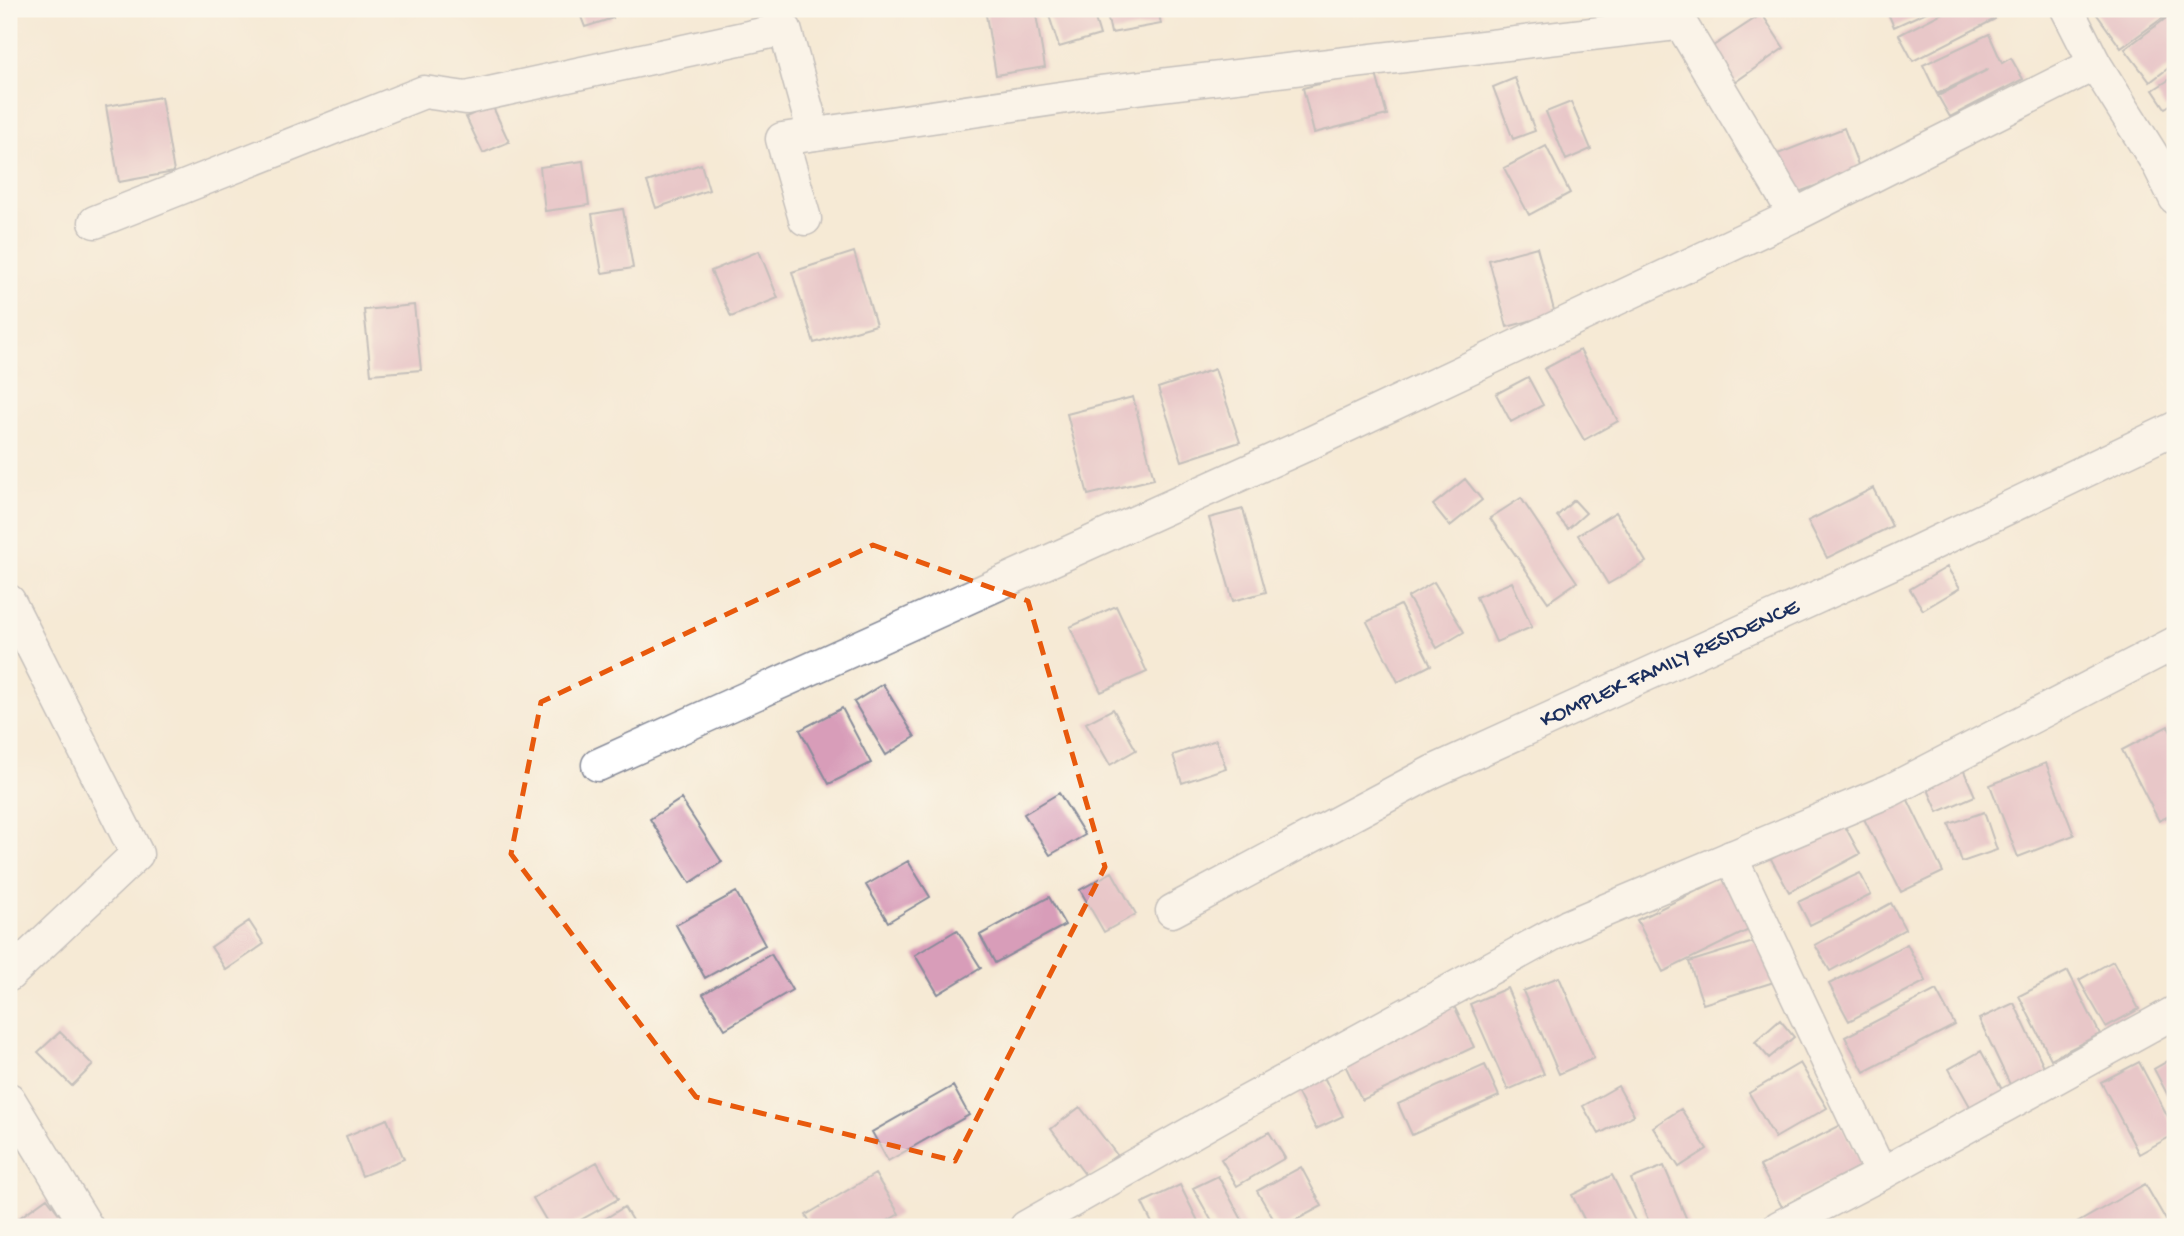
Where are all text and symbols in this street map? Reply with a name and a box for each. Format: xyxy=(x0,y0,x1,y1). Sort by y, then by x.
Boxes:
street label: KOMPLEK FAMILY RESIDENCE xyxy=(1536,593,1805,734)

